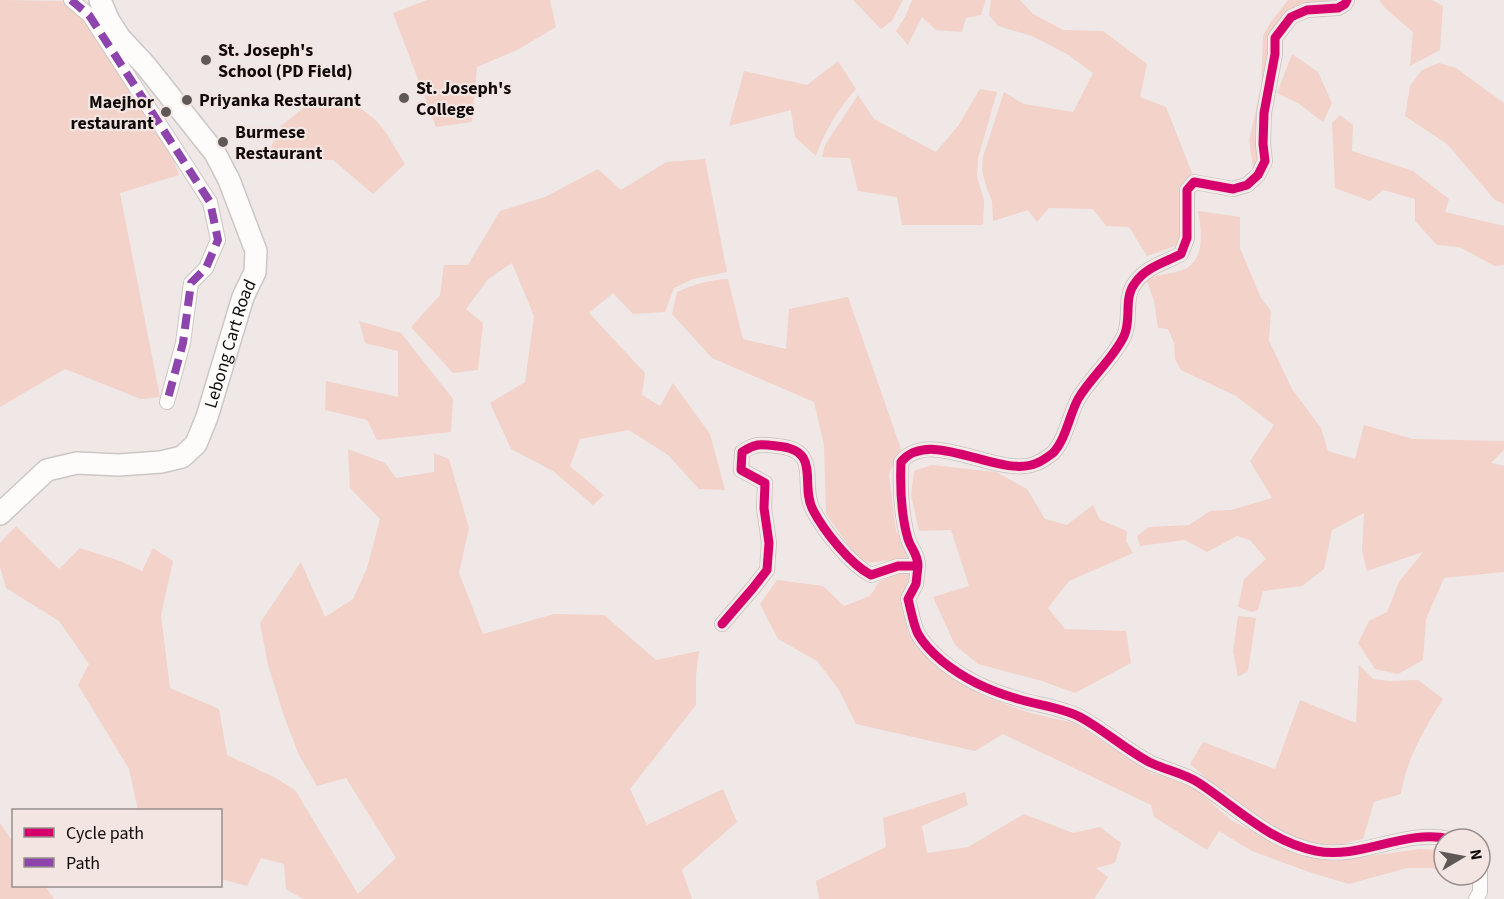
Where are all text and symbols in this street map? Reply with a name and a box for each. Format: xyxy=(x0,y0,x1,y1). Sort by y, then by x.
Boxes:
place label: St. Joseph's School (PD Field) xyxy=(218,38,353,84)
marker: St. Joseph's School (PD Field) xyxy=(199,53,213,67)
place label: St. Joseph's College xyxy=(416,76,511,122)
place label: Priyanka Restaurant xyxy=(199,88,361,113)
place label: Maejhor restaurant xyxy=(71,90,155,136)
marker: St. Joseph's College xyxy=(397,91,411,105)
marker: Priyanka Restaurant xyxy=(180,93,194,107)
marker: Maejhor restaurant xyxy=(159,105,173,119)
place label: Burmese Restaurant xyxy=(235,120,322,166)
marker: Burmese Restaurant xyxy=(216,135,230,149)
street label: Lebong Cart Road xyxy=(198,275,262,411)
legend xyxy=(12,809,222,887)
text: Cycle path xyxy=(66,821,144,846)
north arrow xyxy=(1432,827,1492,887)
text: N xyxy=(1464,847,1488,862)
text: Path xyxy=(66,851,100,876)

